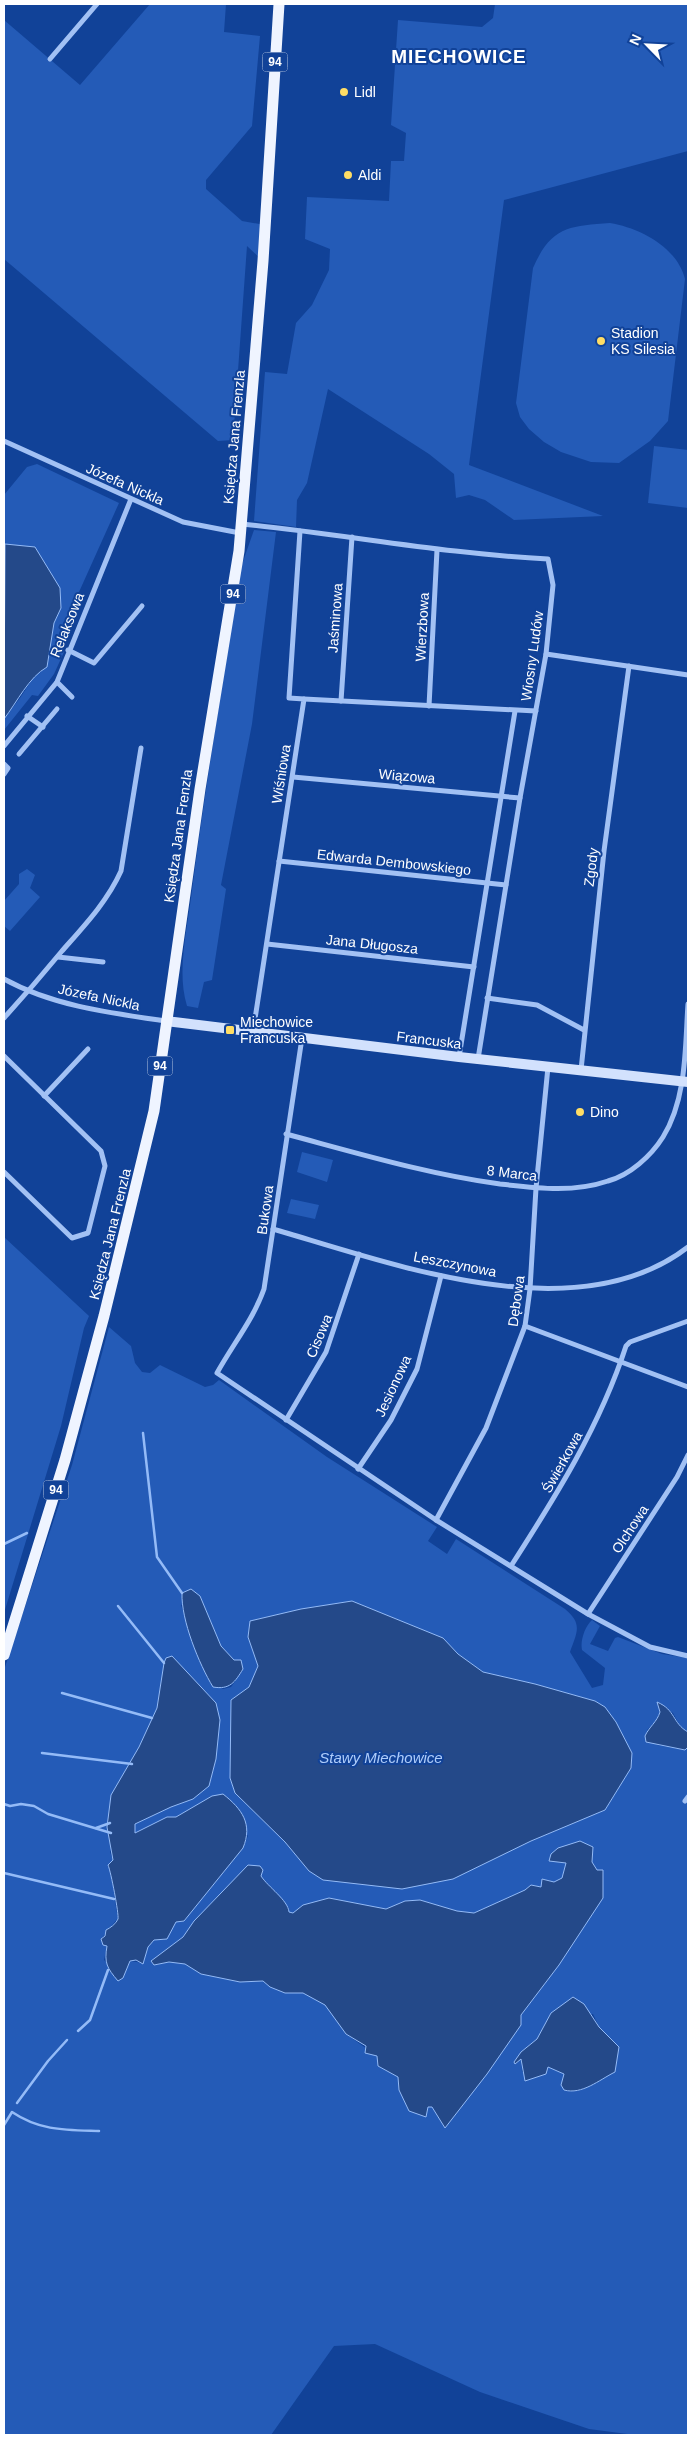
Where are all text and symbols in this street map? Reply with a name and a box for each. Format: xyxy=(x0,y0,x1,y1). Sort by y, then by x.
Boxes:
north arrow xyxy=(622,20,672,70)
text: N xyxy=(626,32,644,48)
district label: MIECHOWICE xyxy=(391,46,527,67)
road number: 94 xyxy=(262,52,288,72)
place label: Lidl xyxy=(354,84,376,100)
marker: Lidl xyxy=(338,86,350,98)
place label: Aldi xyxy=(358,167,381,183)
marker: Aldi xyxy=(342,169,354,181)
place label: Stadion KS Silesia xyxy=(611,325,675,357)
marker: Stadion KS Silesia xyxy=(595,335,607,347)
street label: Księdza Jana Frenzla xyxy=(220,369,248,505)
street label: Józefa Nickla xyxy=(84,460,166,508)
street label: Jaśminowa xyxy=(325,582,345,653)
road number: 94 xyxy=(220,584,246,604)
street label: Relaksowa xyxy=(47,590,87,660)
street label: Wierzbowa xyxy=(412,592,432,662)
street label: Wiosny Ludów xyxy=(518,609,546,702)
street label: Wiśniowa xyxy=(268,743,294,805)
street label: Wiązowa xyxy=(378,766,436,786)
street label: Księdza Jana Frenzla xyxy=(161,768,195,904)
street label: Edwarda Dembowskiego xyxy=(316,846,472,878)
street label: Zgody xyxy=(581,847,601,887)
street label: Jana Długosza xyxy=(325,931,419,957)
street label: Józefa Nickla xyxy=(57,981,142,1014)
place label: Miechowice Francuska xyxy=(240,1014,313,1046)
marker: Miechowice Francuska xyxy=(224,1024,236,1036)
street label: Francuska xyxy=(396,1028,463,1052)
road number: 94 xyxy=(148,1056,172,1076)
place label: Dino xyxy=(590,1104,619,1120)
marker: Dino xyxy=(574,1106,586,1118)
street label: 8 Marca xyxy=(486,1162,538,1184)
street label: Księdza Jana Frenzla xyxy=(86,1167,134,1301)
street label: Bukowa xyxy=(254,1184,276,1236)
street label: Leszczynowa xyxy=(412,1248,498,1280)
street label: Dębowa xyxy=(505,1274,528,1328)
street label: Cisowa xyxy=(303,1312,335,1360)
street label: Jesionowa xyxy=(372,1352,414,1419)
street label: Świerkowa xyxy=(538,1428,586,1495)
road number: 94 xyxy=(44,1480,68,1500)
street label: Olchowa xyxy=(608,1502,652,1556)
water label: Stawy Miechowice xyxy=(319,1749,443,1766)

